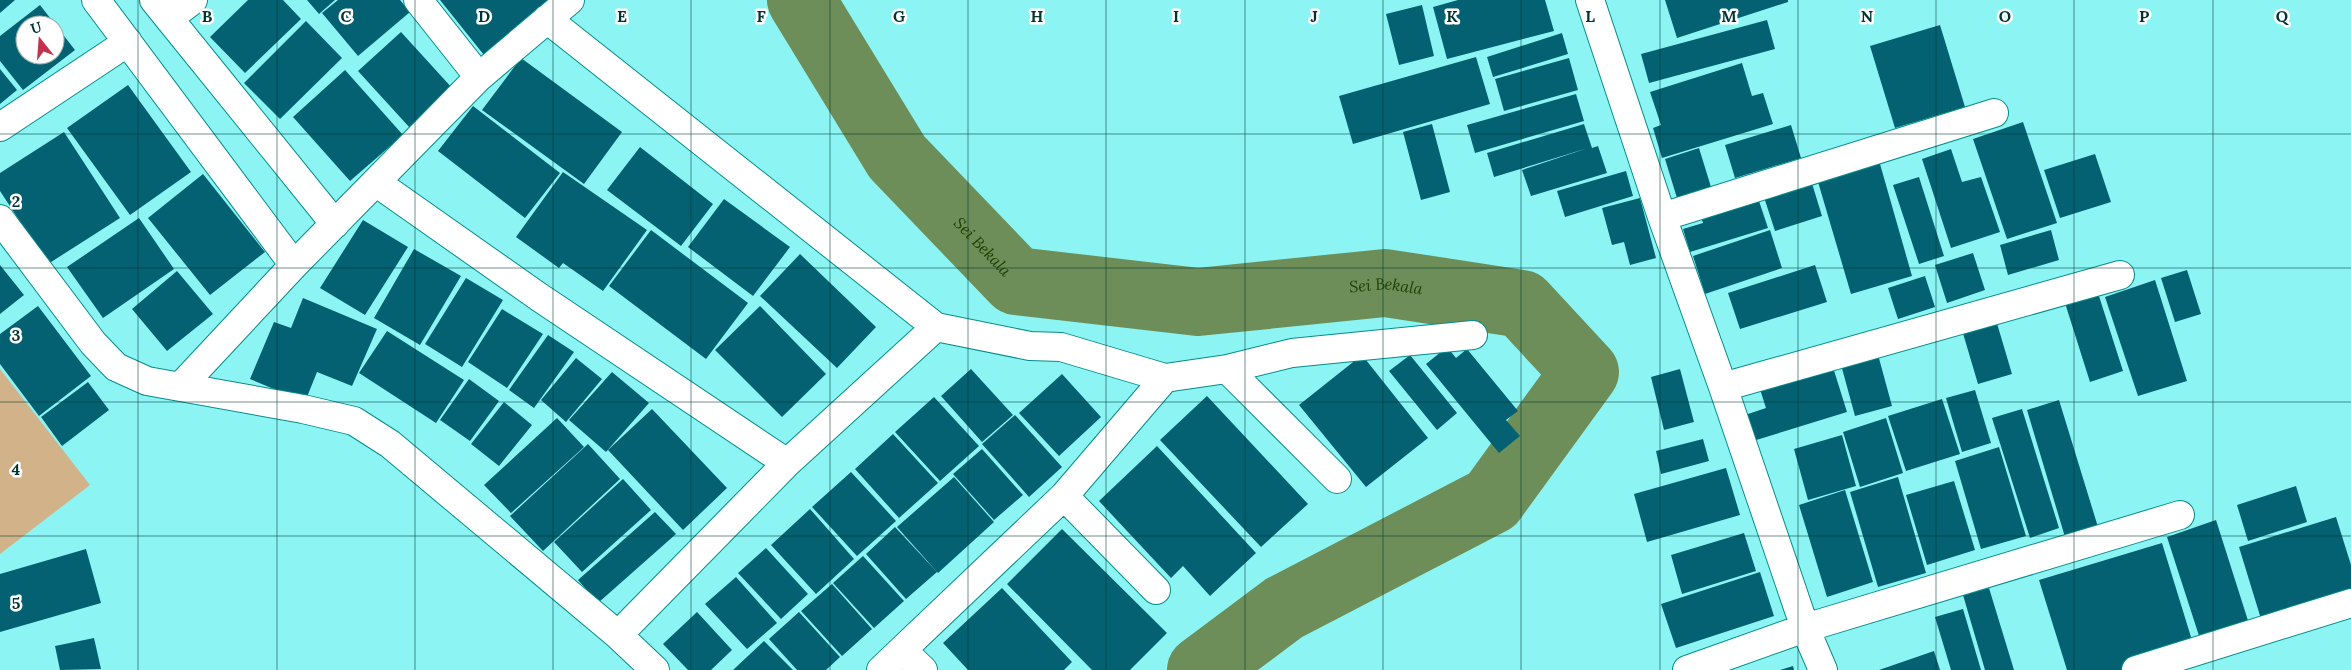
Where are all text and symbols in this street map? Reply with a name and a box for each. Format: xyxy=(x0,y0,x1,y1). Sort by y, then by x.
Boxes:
text: B xyxy=(202,6,213,26)
text: C xyxy=(340,6,352,26)
text: D xyxy=(478,6,490,26)
text: E xyxy=(617,6,627,26)
text: F xyxy=(756,6,766,26)
text: G xyxy=(893,6,905,26)
text: H xyxy=(1031,6,1044,26)
text: I xyxy=(1173,6,1179,26)
text: J xyxy=(1310,6,1318,26)
text: K xyxy=(1446,6,1458,26)
text: L xyxy=(1585,6,1595,26)
text: M xyxy=(1721,6,1737,26)
text: N xyxy=(1861,6,1873,26)
text: O xyxy=(1999,6,2011,26)
text: P xyxy=(2139,6,2149,26)
text: Q xyxy=(2276,6,2289,26)
north arrow xyxy=(15,15,65,65)
text: U xyxy=(28,17,44,38)
text: 2 xyxy=(12,191,20,211)
water label: Sei Bekala xyxy=(950,213,1016,280)
water label: Sei Bekala xyxy=(1348,273,1424,299)
text: 3 xyxy=(12,325,21,345)
text: 4 xyxy=(12,459,21,479)
text: 5 xyxy=(12,593,21,613)

